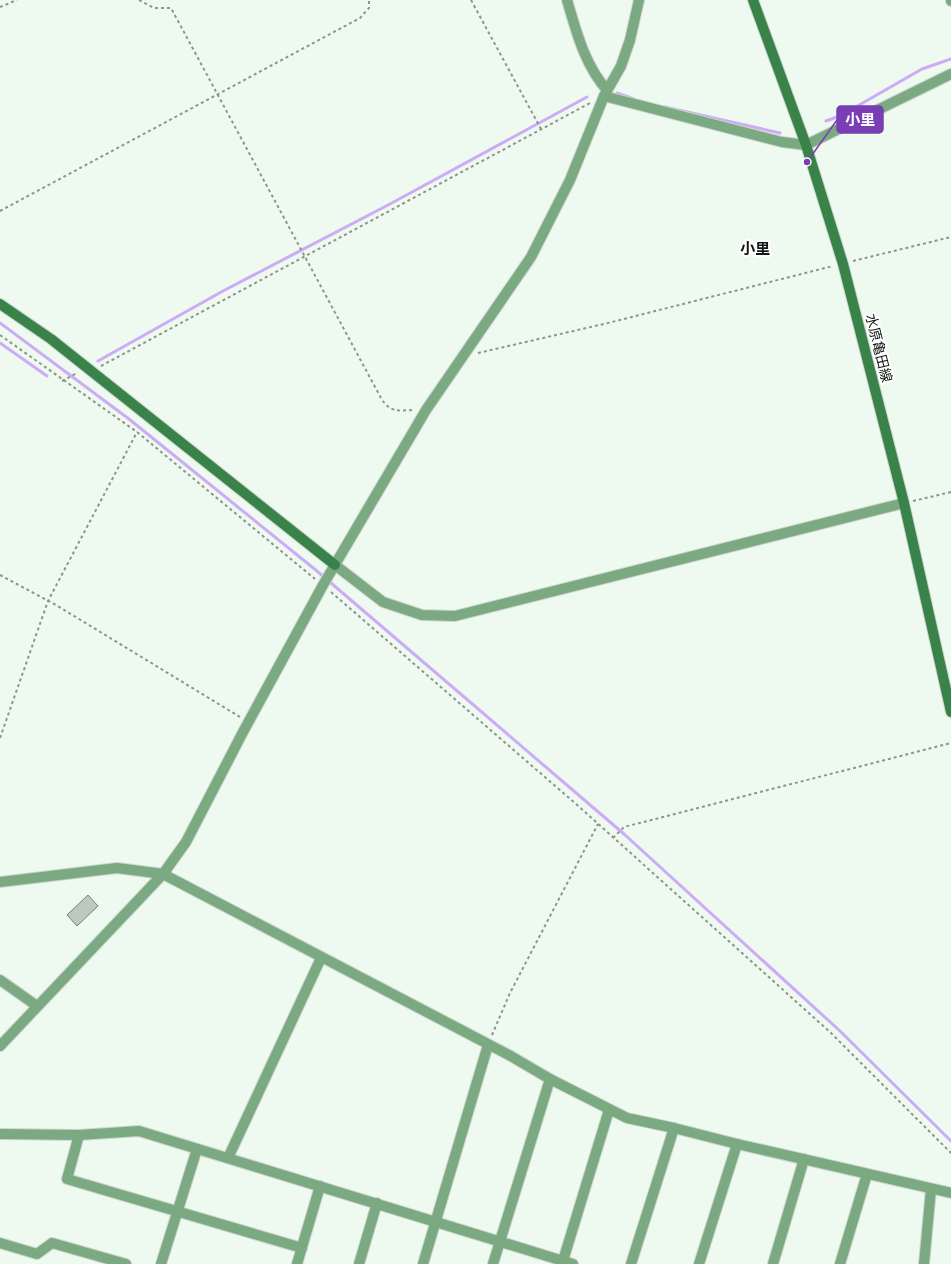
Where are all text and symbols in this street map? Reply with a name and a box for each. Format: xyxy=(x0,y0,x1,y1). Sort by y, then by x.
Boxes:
callout: 小里 xyxy=(837,106,883,133)
text: 小里 xyxy=(845,110,875,129)
district label: 小里 xyxy=(740,239,770,258)
street label: 水原亀田線 xyxy=(862,312,896,384)

